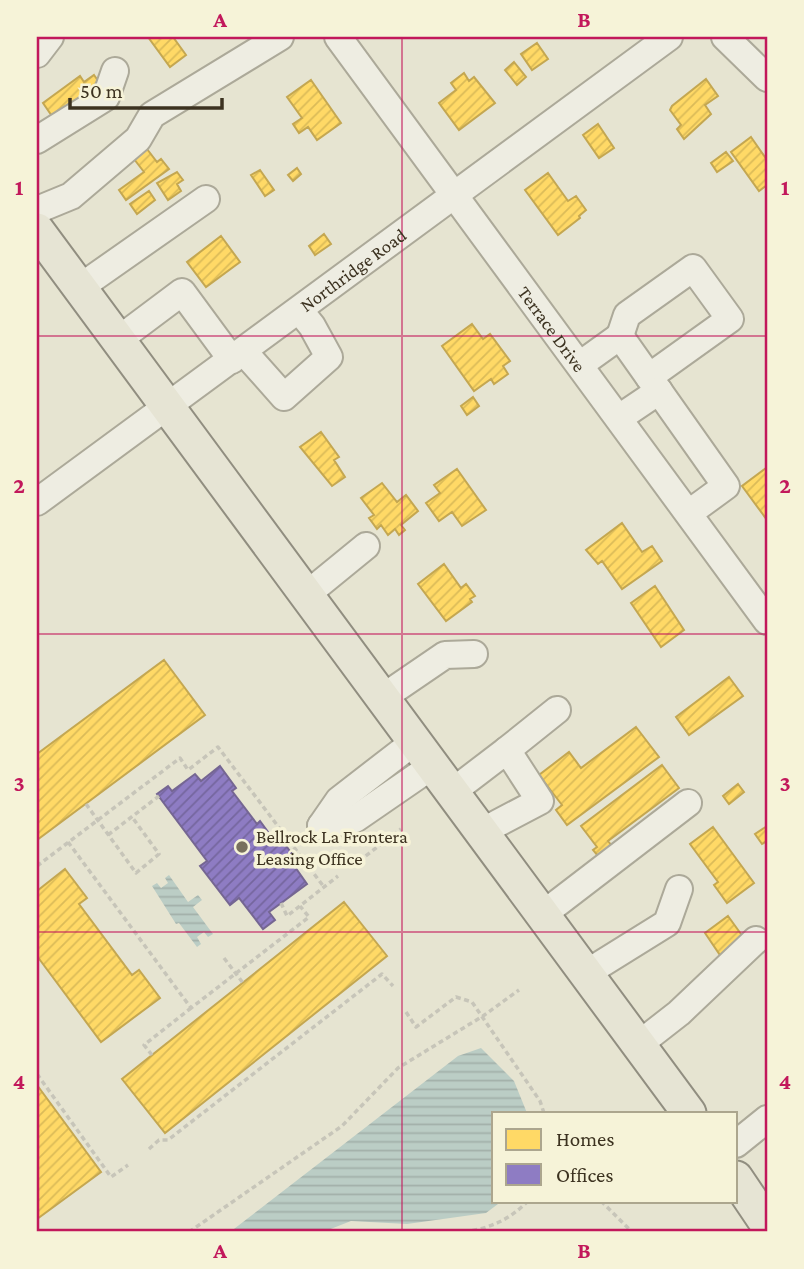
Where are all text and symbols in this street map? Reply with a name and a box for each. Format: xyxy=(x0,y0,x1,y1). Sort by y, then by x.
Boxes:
text: A xyxy=(212,6,227,32)
text: B xyxy=(577,6,591,32)
scale bar xyxy=(70,66,222,110)
text: 50 m xyxy=(80,79,123,103)
text: 1 xyxy=(15,174,24,200)
text: 1 xyxy=(781,174,790,200)
street label: Northridge Road xyxy=(296,224,410,316)
street label: Terrace Drive xyxy=(514,282,590,376)
text: 2 xyxy=(13,472,25,498)
text: 2 xyxy=(779,472,791,498)
text: 3 xyxy=(13,770,25,796)
text: 3 xyxy=(779,770,791,796)
place label: Bellrock La Frontera Leasing Office xyxy=(256,826,408,869)
marker: Bellrock La Frontera Leasing Office xyxy=(234,839,250,855)
text: 4 xyxy=(13,1068,25,1094)
text: 4 xyxy=(779,1068,791,1094)
legend xyxy=(492,1112,738,1202)
text: Homes xyxy=(556,1127,615,1151)
text: Offices xyxy=(556,1163,614,1187)
text: A xyxy=(212,1237,227,1263)
text: B xyxy=(577,1237,591,1263)

